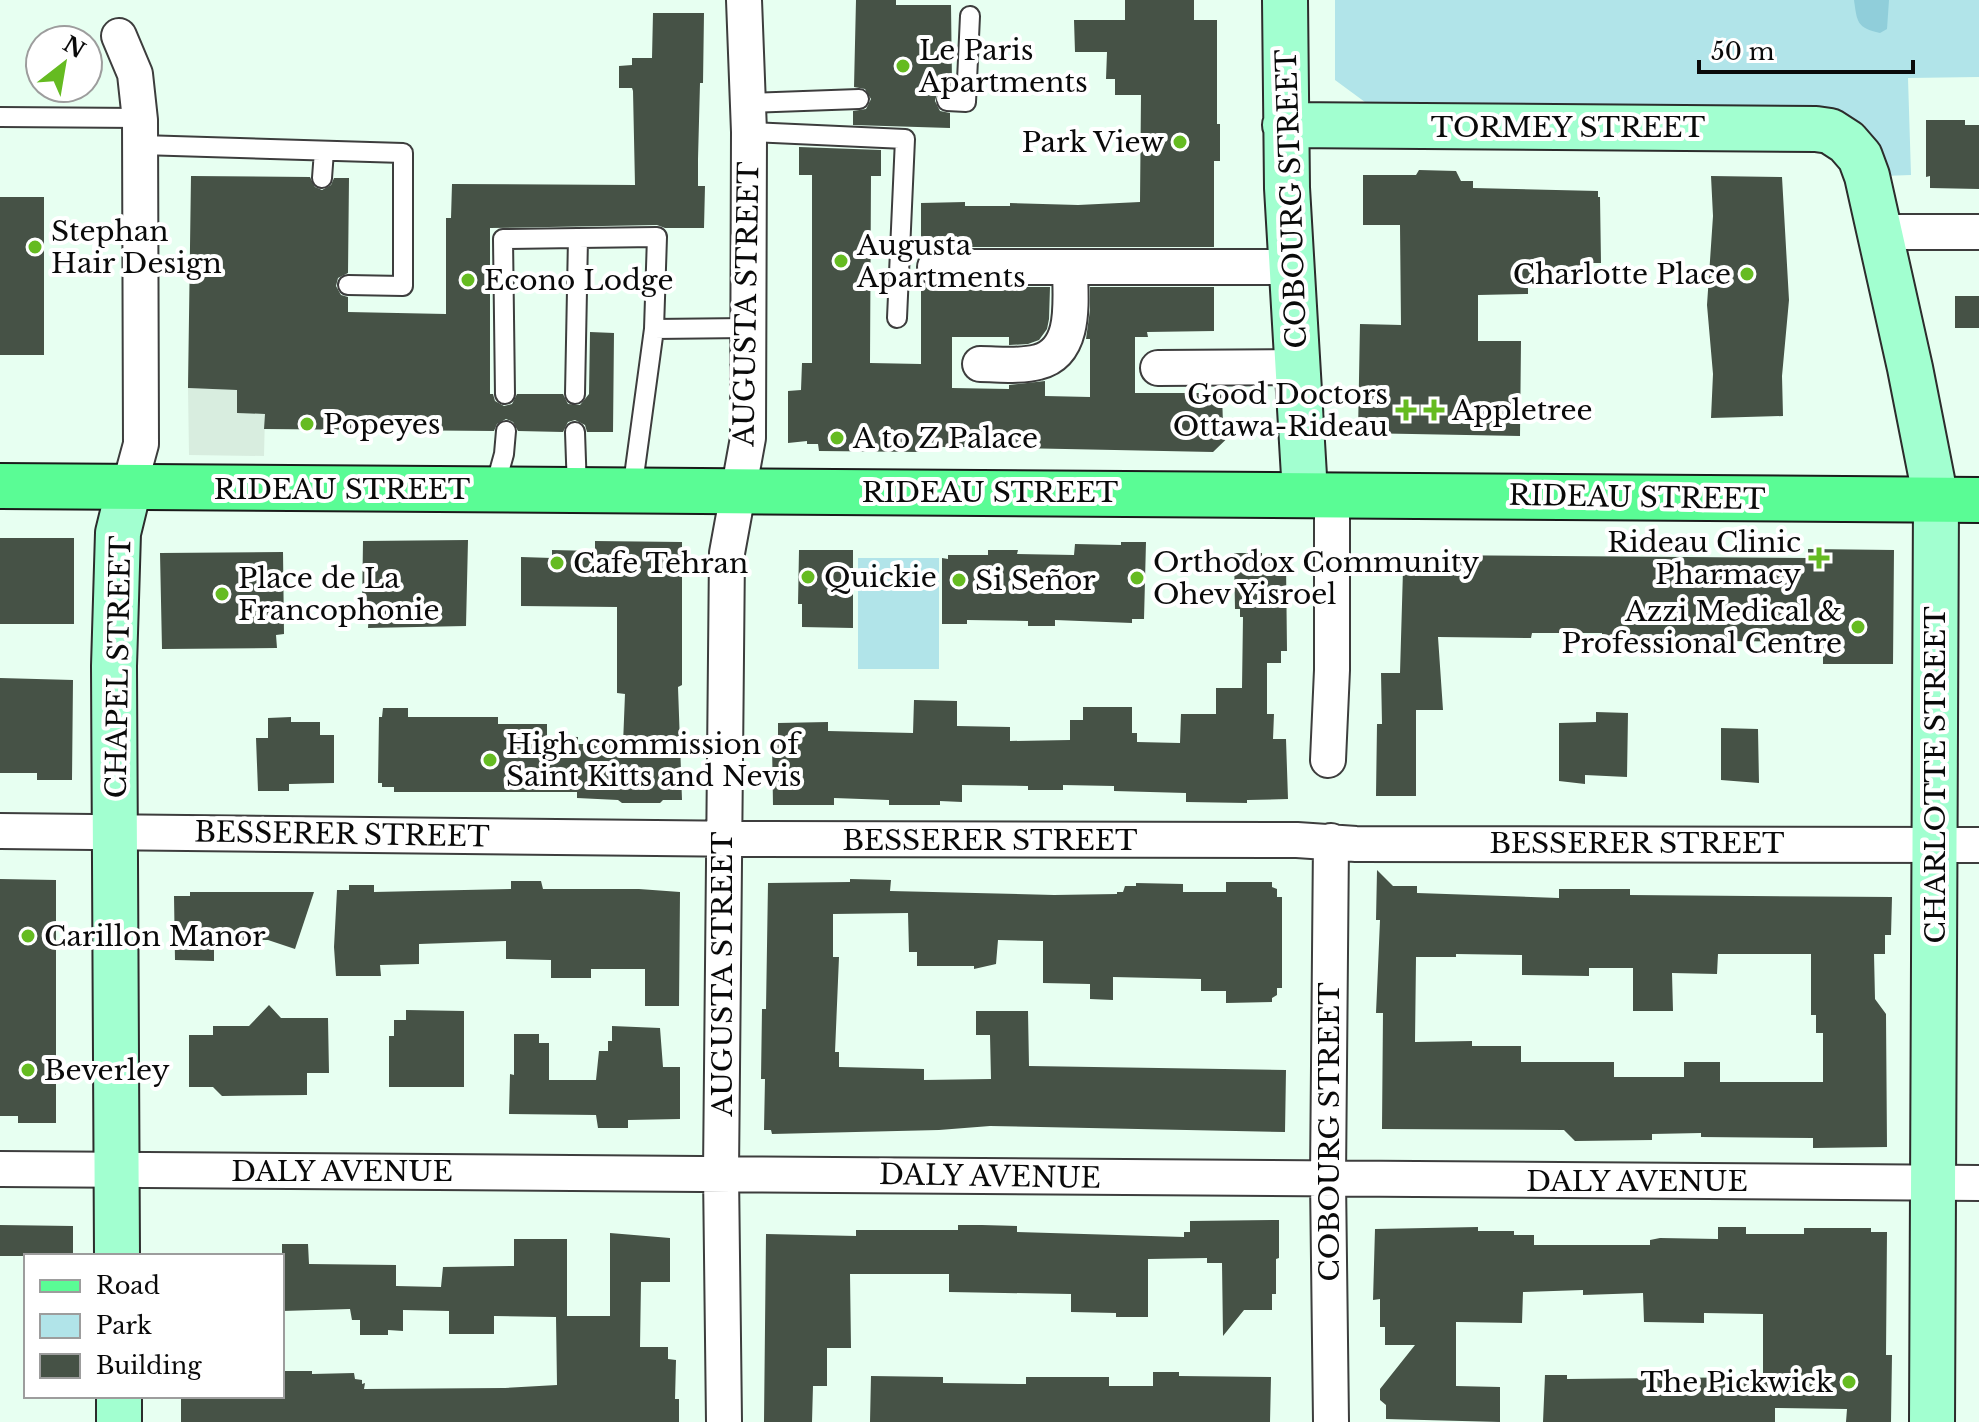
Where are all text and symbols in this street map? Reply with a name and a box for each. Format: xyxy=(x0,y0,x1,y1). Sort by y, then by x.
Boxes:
north arrow xyxy=(24,24,104,104)
scale bar xyxy=(1699,24,1913,74)
text: N xyxy=(58,30,90,64)
place label: Le Paris Apartments xyxy=(918,33,1088,100)
text: 50 m xyxy=(1711,37,1775,66)
street label: COBOURG STREET xyxy=(1269,48,1314,349)
marker: Le Paris Apartments xyxy=(894,57,912,75)
street label: TORMEY STREET xyxy=(1431,110,1706,145)
place label: Park View xyxy=(1022,125,1164,160)
marker: Park View xyxy=(1171,133,1189,151)
street label: AUGUSTA STREET xyxy=(726,161,766,448)
place label: Stephan Hair Design xyxy=(51,214,222,281)
place label: Augusta Apartments xyxy=(856,228,1026,295)
marker: Stephan Hair Design xyxy=(26,238,44,256)
marker: Augusta Apartments xyxy=(832,252,850,270)
place label: Charlotte Place xyxy=(1513,257,1731,292)
place label: Econo Lodge xyxy=(484,263,674,298)
marker: Charlotte Place xyxy=(1738,265,1756,283)
marker: Econo Lodge xyxy=(459,271,477,289)
place label: Good Doctors Ottawa-Rideau xyxy=(1173,377,1388,444)
place label: Appletree xyxy=(1451,393,1593,428)
marker: Good Doctors Ottawa-Rideau xyxy=(1395,399,1417,421)
marker: Appletree xyxy=(1423,399,1445,421)
place label: Popeyes xyxy=(323,407,440,442)
marker: Popeyes xyxy=(298,415,316,433)
place label: A to Z Palace xyxy=(852,421,1038,456)
marker: A to Z Palace xyxy=(828,429,846,447)
street label: RIDEAU STREET xyxy=(214,472,471,507)
street label: RIDEAU STREET xyxy=(862,475,1119,510)
street label: RIDEAU STREET xyxy=(1508,478,1766,517)
place label: Rideau Clinic Pharmacy xyxy=(1607,525,1801,592)
street label: CHAPEL STREET xyxy=(99,535,138,799)
place label: Orthodox Community Ohev Yisroel xyxy=(1153,545,1479,612)
place label: Cafe Tehran xyxy=(573,546,748,581)
marker: Rideau Clinic Pharmacy xyxy=(1808,547,1830,569)
marker: Cafe Tehran xyxy=(548,554,566,572)
place label: Quickie xyxy=(824,560,937,595)
place label: Place de La Francophonie xyxy=(238,561,439,628)
place label: Si Señor xyxy=(975,563,1096,598)
marker: Quickie xyxy=(799,568,817,586)
marker: Orthodox Community Ohev Yisroel xyxy=(1128,569,1146,587)
marker: Si Señor xyxy=(950,571,968,589)
marker: Place de La Francophonie xyxy=(213,585,231,603)
place label: Azzi Medical & Professional Centre xyxy=(1561,594,1842,661)
street label: CHARLOTTE STREET xyxy=(1918,606,1953,944)
marker: Azzi Medical & Professional Centre xyxy=(1849,618,1867,636)
place label: High commission of Saint Kitts and Nevis xyxy=(506,727,802,794)
marker: High commission of Saint Kitts and Nevis xyxy=(481,751,499,769)
street label: BESSERER STREET xyxy=(194,814,490,855)
street label: BESSERER STREET xyxy=(842,823,1138,858)
street label: BESSERER STREET xyxy=(1489,826,1785,861)
street label: AUGUSTA STREET xyxy=(705,831,740,1118)
place label: Carillon Manor xyxy=(44,919,266,954)
marker: Carillon Manor xyxy=(19,927,37,945)
street label: COBOURG STREET xyxy=(1312,982,1347,1282)
place label: Beverley xyxy=(44,1053,170,1088)
marker: Beverley xyxy=(19,1061,37,1079)
street label: DALY AVENUE xyxy=(231,1154,453,1189)
street label: DALY AVENUE xyxy=(879,1157,1101,1196)
street label: DALY AVENUE xyxy=(1526,1164,1748,1199)
legend xyxy=(24,1254,284,1398)
text: Road xyxy=(96,1271,160,1300)
text: Park xyxy=(96,1311,152,1340)
text: Building xyxy=(96,1351,202,1380)
place label: The Pickwick xyxy=(1640,1365,1834,1400)
marker: The Pickwick xyxy=(1840,1373,1858,1391)

